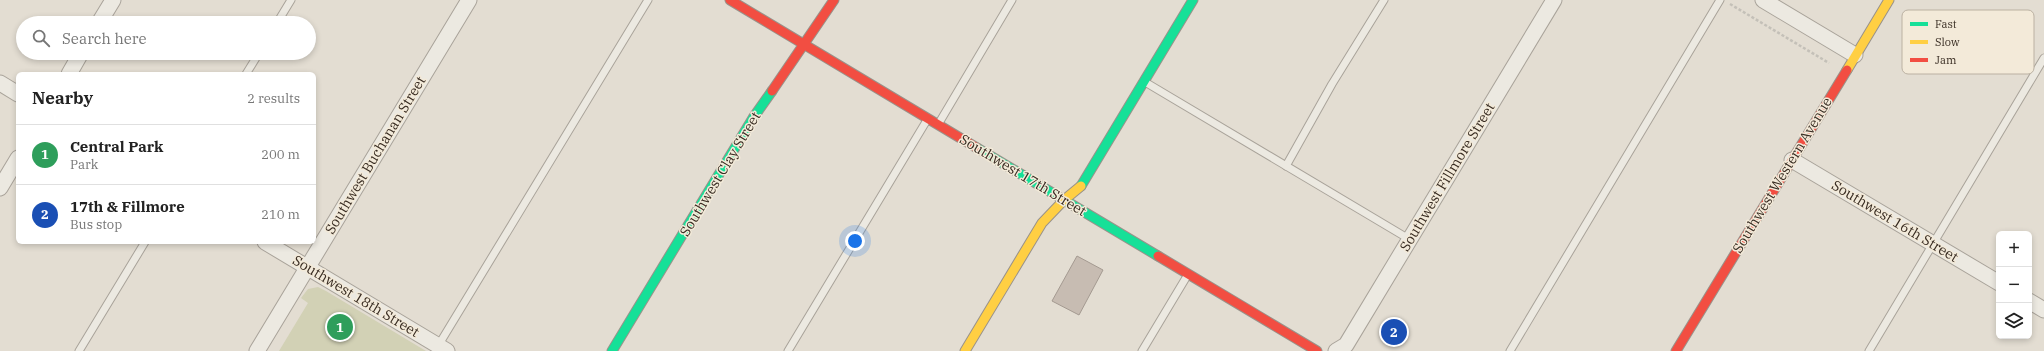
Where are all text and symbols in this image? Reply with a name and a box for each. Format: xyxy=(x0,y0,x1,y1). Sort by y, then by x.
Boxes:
legend xyxy=(1902,10,2034,74)
search box xyxy=(16,16,316,60)
text: Fast xyxy=(1935,17,1957,31)
icon: search xyxy=(30,27,52,49)
text: Search here xyxy=(62,29,147,48)
text: Slow xyxy=(1935,35,1960,49)
text: Jam xyxy=(1935,53,1957,67)
street label: Southwest Buchanan Street xyxy=(321,73,429,237)
text: Nearby xyxy=(32,87,93,109)
text: 2 results xyxy=(247,90,300,107)
street label: Southwest Western Avenue xyxy=(1728,94,1836,256)
street label: Southwest Fillmore Street xyxy=(1395,99,1499,255)
street label: Southwest Clay Street xyxy=(676,108,764,240)
street label: Southwest 17th Street xyxy=(956,130,1090,220)
text: Central Park xyxy=(70,137,163,156)
text: 1 xyxy=(41,146,49,163)
text: 200 m xyxy=(261,146,300,163)
text: Park xyxy=(70,156,98,173)
street label: Southwest 16th Street xyxy=(1828,176,1962,266)
text: 17th & Fillmore xyxy=(70,197,185,216)
text: 2 xyxy=(41,206,49,223)
text: 210 m xyxy=(261,206,300,223)
text: Bus stop xyxy=(70,216,122,233)
your location xyxy=(845,231,865,251)
map controls xyxy=(1996,231,2032,339)
button: + xyxy=(1996,231,2032,267)
street label: Southwest 18th Street xyxy=(290,252,422,340)
button: − xyxy=(1996,267,2032,303)
button: layers xyxy=(1996,303,2032,339)
pin: 1 xyxy=(327,312,353,342)
pin: 2 xyxy=(1381,317,1407,347)

